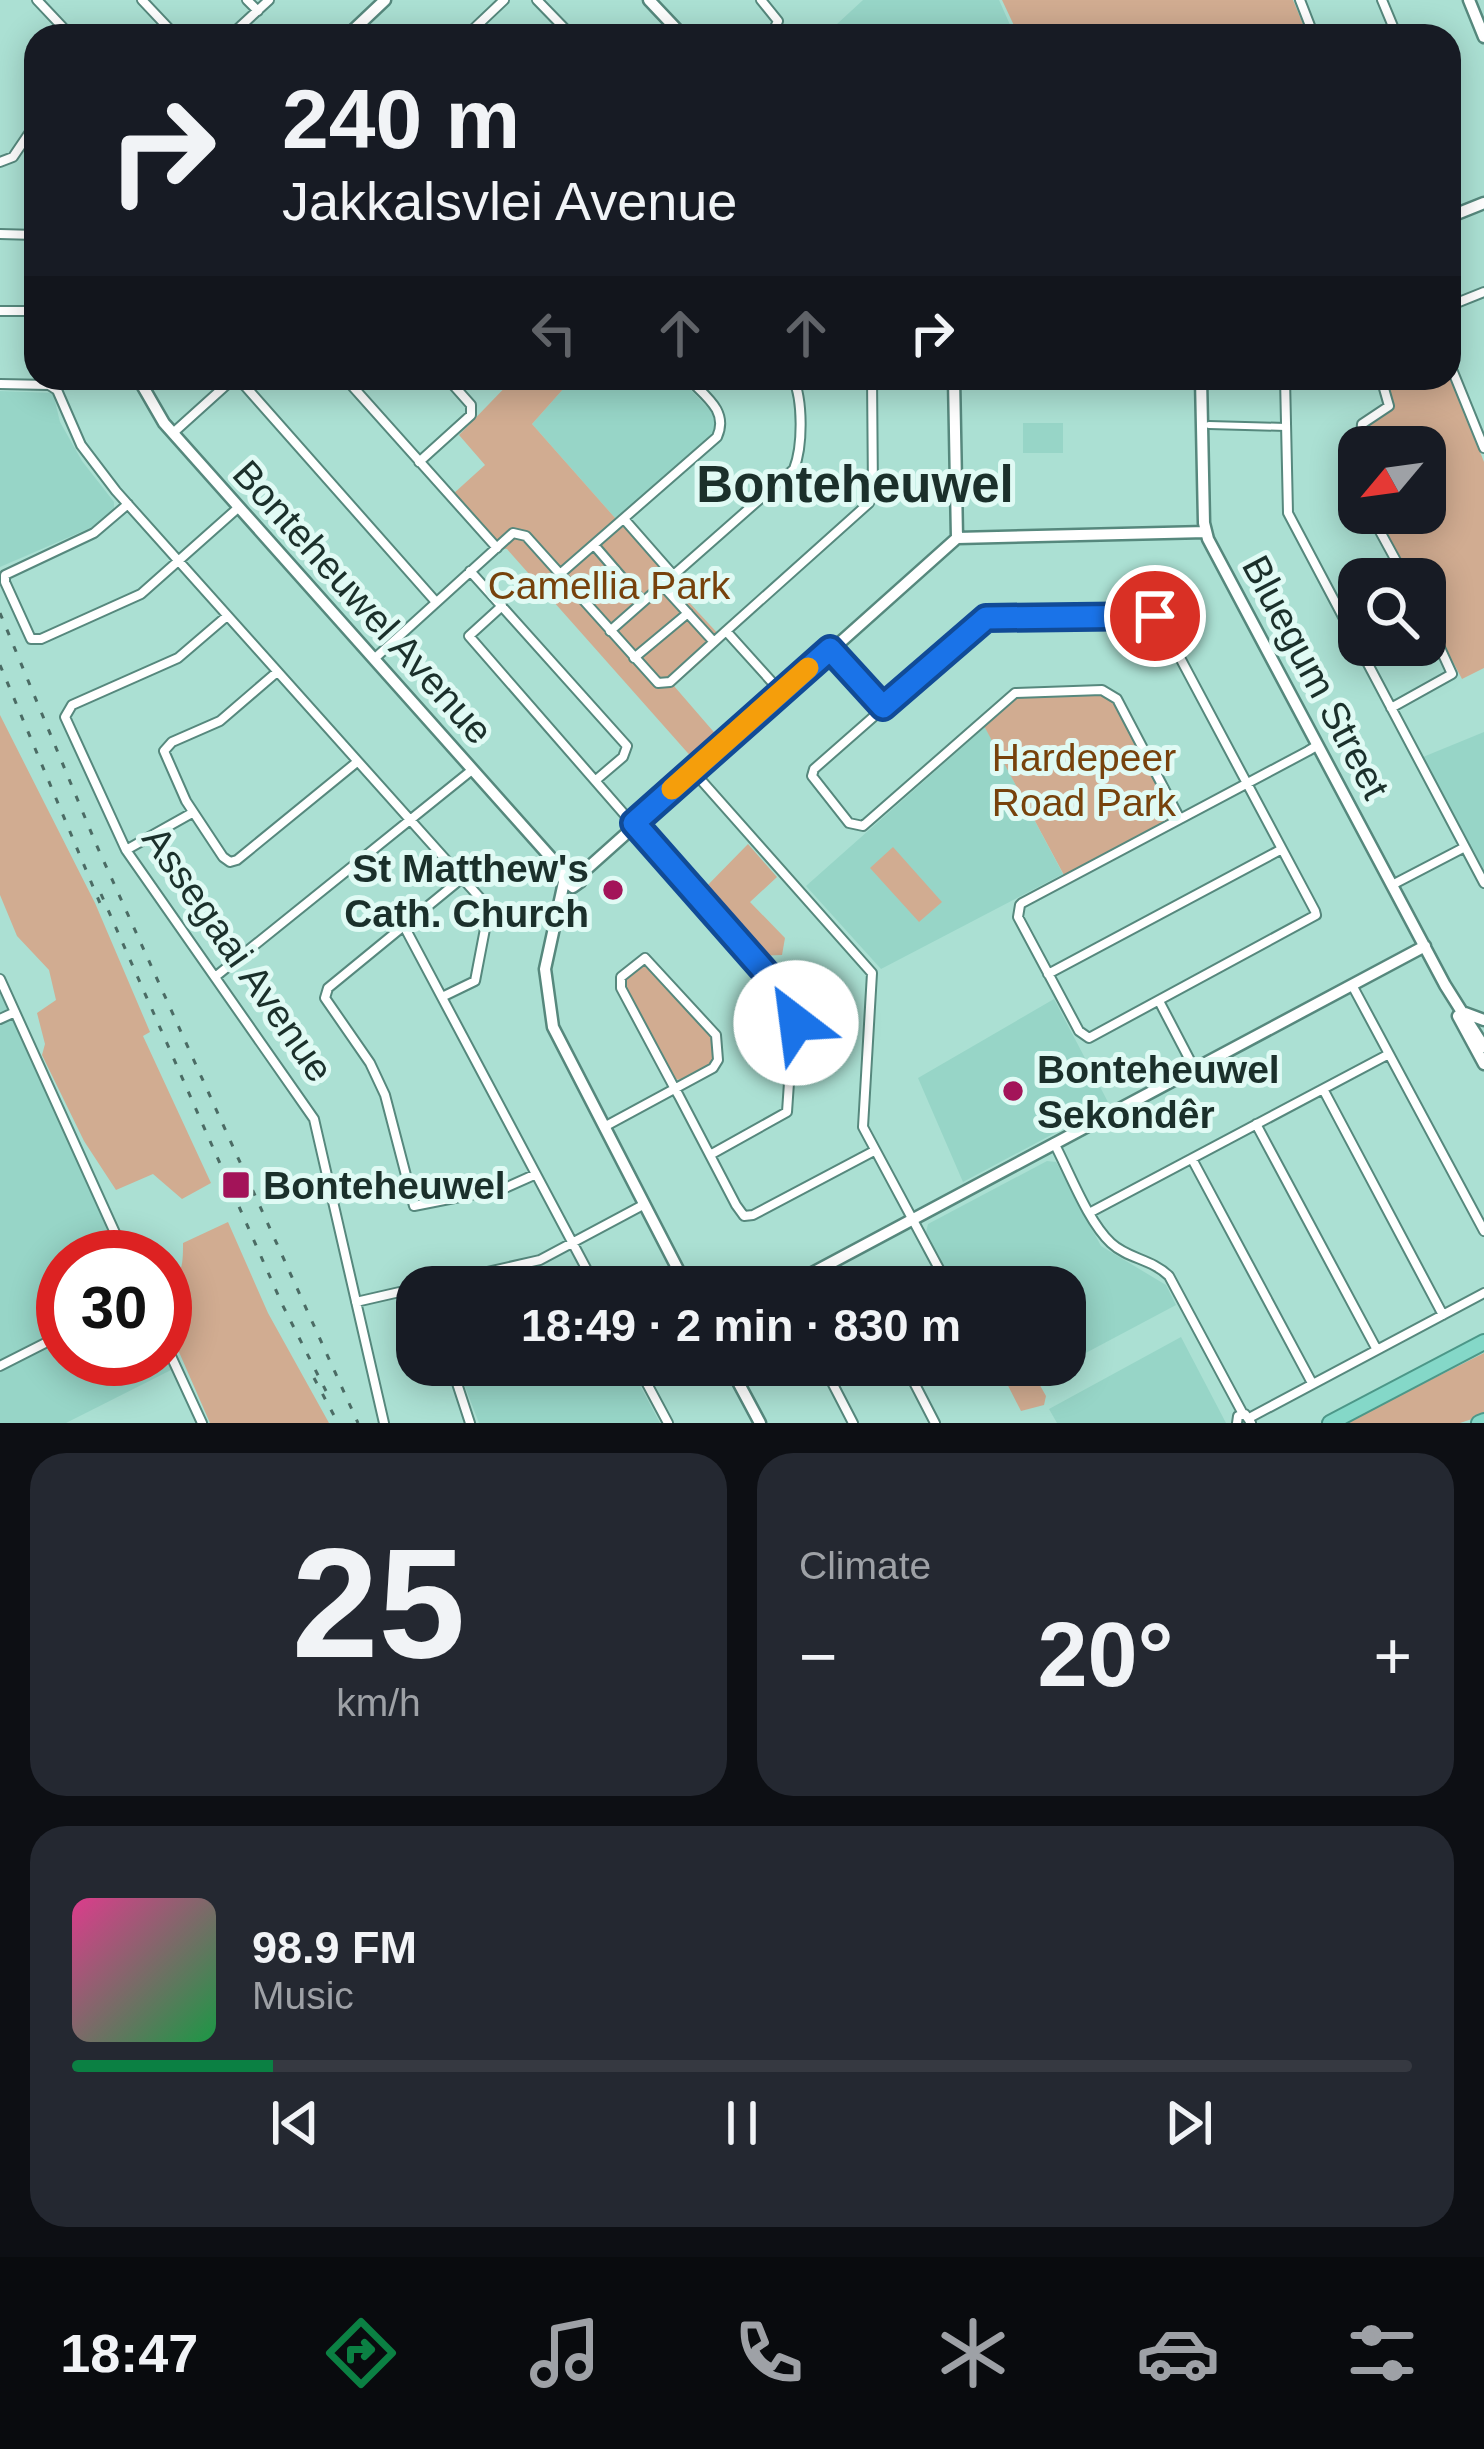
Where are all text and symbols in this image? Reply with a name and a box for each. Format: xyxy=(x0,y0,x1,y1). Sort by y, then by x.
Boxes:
icon: right xyxy=(84,72,240,228)
text: 240 m xyxy=(282,72,520,166)
text: Jakkalsvlei Avenue xyxy=(282,171,737,231)
icon: left xyxy=(521,300,587,366)
icon: ahead xyxy=(647,300,713,366)
icon: ahead xyxy=(773,300,839,366)
icon: right xyxy=(899,300,965,366)
north arrow xyxy=(1338,426,1446,534)
map controls xyxy=(1338,426,1446,666)
street label: Bonteheuwel Avenue xyxy=(225,452,501,752)
district label: Bonteheuwel xyxy=(696,456,1014,513)
street label: Bluegum Street xyxy=(1234,548,1398,806)
button: search xyxy=(1338,558,1446,666)
park label: Camellia Park xyxy=(488,564,731,607)
pin xyxy=(1104,565,1206,667)
icon: arrive xyxy=(1122,583,1188,649)
park label: Hardepeer Road Park xyxy=(992,736,1177,824)
street label: Assegaai Avenue xyxy=(134,819,342,1089)
place label: St Matthew's Cath. Church xyxy=(344,847,589,935)
marker: St Matthew's Cath. Church xyxy=(600,877,626,903)
position arrow xyxy=(733,960,859,1086)
place label: Bonteheuwel Sekondêr xyxy=(1037,1048,1280,1136)
marker: Bonteheuwel Sekondêr xyxy=(1000,1078,1026,1104)
place label: Bonteheuwel xyxy=(263,1164,506,1207)
marker: Bonteheuwel xyxy=(220,1169,252,1201)
speed limit sign: 30 xyxy=(36,1230,192,1386)
text: 18:49 · 2 min · 830 m xyxy=(521,1300,961,1351)
text: 25 xyxy=(292,1516,465,1690)
text: Climate xyxy=(799,1544,931,1587)
text: 20° xyxy=(1037,1605,1174,1705)
text: − xyxy=(799,1619,838,1693)
text: + xyxy=(1373,1619,1412,1693)
text: km/h xyxy=(336,1681,421,1724)
text: 98.9 FM xyxy=(252,1922,417,1973)
text: Music xyxy=(252,1974,354,2017)
icon: previous xyxy=(262,2090,328,2156)
icon: pause xyxy=(709,2090,775,2156)
icon: next xyxy=(1156,2090,1222,2156)
icon: directions xyxy=(319,2311,403,2395)
icon: music xyxy=(523,2311,607,2395)
icon: phone xyxy=(727,2311,811,2395)
icon: climate xyxy=(931,2311,1015,2395)
icon: car xyxy=(1136,2311,1220,2395)
icon: filters xyxy=(1340,2311,1424,2395)
text: 18:47 xyxy=(60,2323,198,2383)

